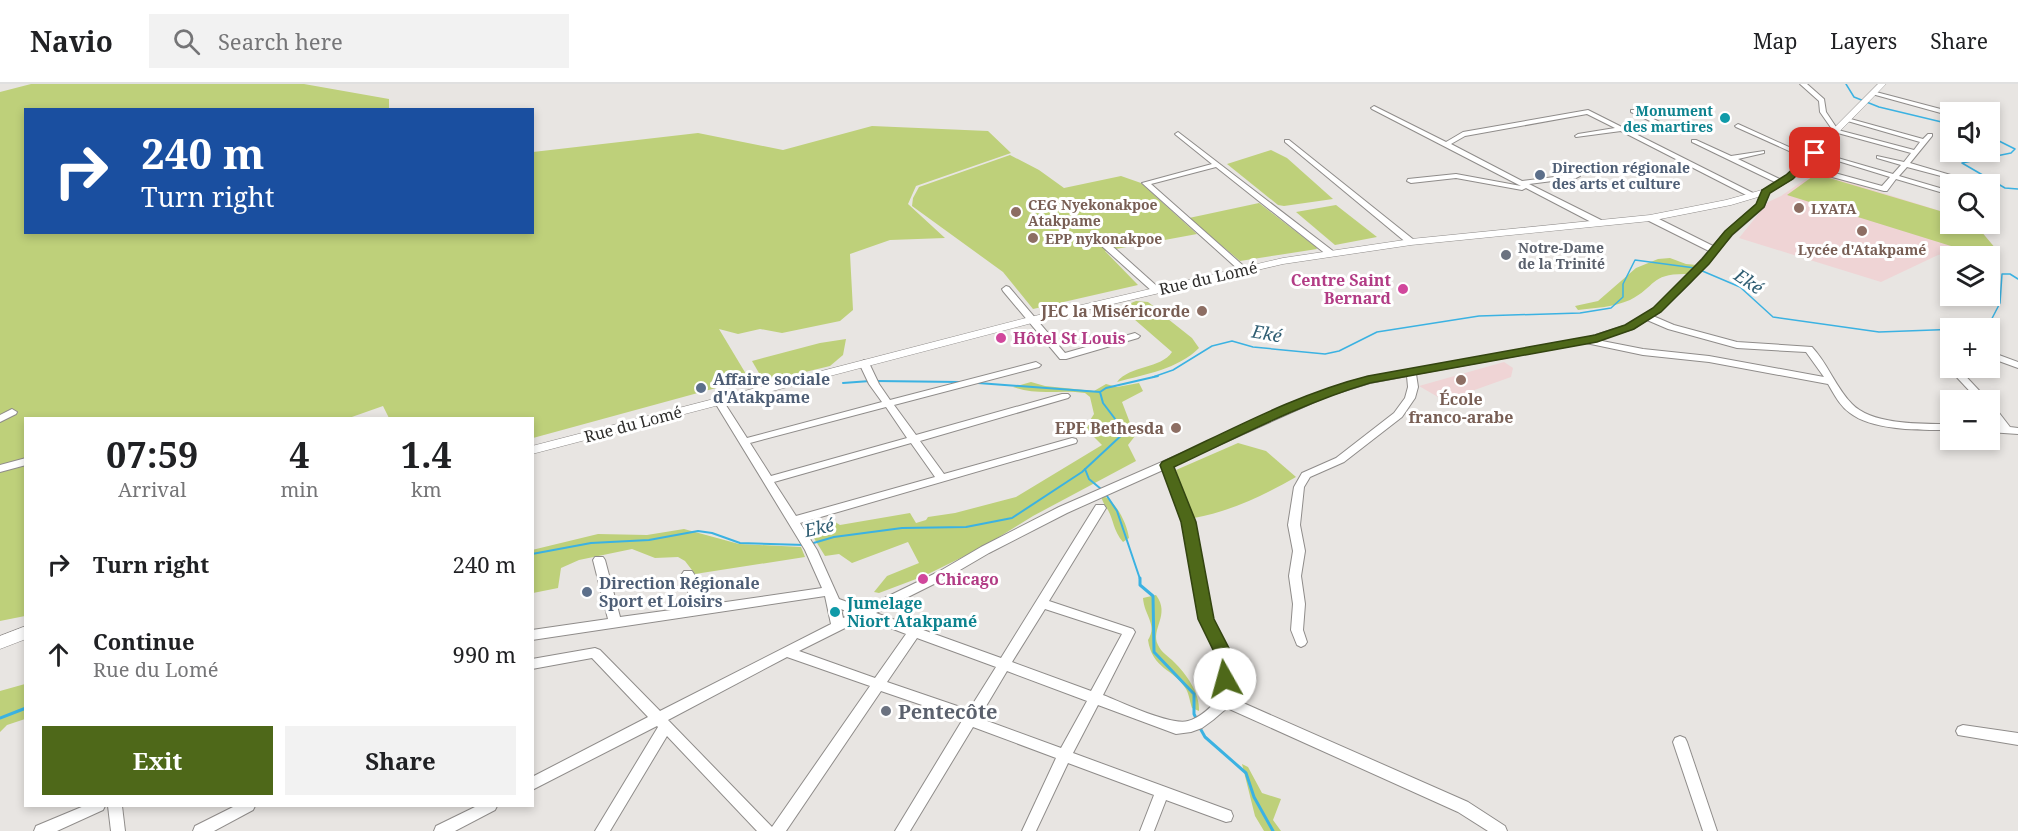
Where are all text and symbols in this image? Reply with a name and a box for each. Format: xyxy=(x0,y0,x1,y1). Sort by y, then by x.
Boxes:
search box xyxy=(149,14,569,68)
text: Navio xyxy=(30,22,113,60)
icon: search xyxy=(170,25,203,58)
text: Search here xyxy=(218,26,343,56)
text: Map xyxy=(1753,27,1797,55)
text: Layers xyxy=(1830,27,1897,55)
text: Share xyxy=(1930,27,1988,55)
place label: Monument des martires xyxy=(1623,101,1713,136)
map controls xyxy=(1940,102,2000,450)
button: sound xyxy=(1940,102,2000,162)
marker: Monument des martires xyxy=(1718,111,1732,125)
text: 240 m xyxy=(141,124,265,181)
pin xyxy=(1789,127,1840,178)
icon: right xyxy=(42,132,120,210)
icon: arrive xyxy=(1798,136,1831,169)
place label: Direction régionale des arts et culture xyxy=(1552,158,1690,193)
marker: Direction régionale des arts et culture xyxy=(1533,168,1547,182)
button: search xyxy=(1940,174,2000,234)
text: Turn right xyxy=(141,178,274,215)
place label: CEG Nyekonakpoe Atakpame xyxy=(1028,195,1158,230)
place label: LYATA xyxy=(1811,199,1857,218)
marker: LYATA xyxy=(1792,201,1806,215)
marker: CEG Nyekonakpoe Atakpame xyxy=(1009,205,1023,219)
marker: Lycée d'Atakpamé xyxy=(1855,224,1869,238)
place label: EPP nykonakpoe xyxy=(1045,229,1162,248)
marker: EPP nykonakpoe xyxy=(1026,231,1040,245)
place label: Notre-Dame de la Trinité xyxy=(1518,238,1605,273)
place label: Lycée d'Atakpamé xyxy=(1798,240,1926,259)
button: layers xyxy=(1940,246,2000,306)
marker: Notre-Dame de la Trinité xyxy=(1499,248,1513,262)
street label: Rue du Lomé xyxy=(1157,256,1259,300)
water label: Eké xyxy=(1729,262,1769,300)
place label: Centre Saint Bernard xyxy=(1291,269,1392,309)
marker: Centre Saint Bernard xyxy=(1396,282,1410,296)
place label: JEC la Miséricorde xyxy=(1040,300,1190,322)
marker: JEC la Miséricorde xyxy=(1195,304,1209,318)
water label: Eké xyxy=(1249,318,1285,348)
button: + xyxy=(1940,318,2000,378)
place label: Hôtel St Louis xyxy=(1013,327,1126,349)
marker: Hôtel St Louis xyxy=(994,331,1008,345)
place label: Affaire sociale d'Atakpame xyxy=(713,368,830,408)
marker: École franco-arabe xyxy=(1454,373,1468,387)
marker: Affaire sociale d'Atakpame xyxy=(694,381,708,395)
place label: École franco-arabe xyxy=(1409,388,1513,428)
button: − xyxy=(1940,390,2000,450)
street label: Rue du Lomé xyxy=(582,400,684,448)
place label: EPE Bethesda xyxy=(1055,417,1164,439)
marker: EPE Bethesda xyxy=(1169,421,1183,435)
text: 07:59 xyxy=(106,430,198,479)
text: 4 xyxy=(289,430,310,479)
text: 1.4 xyxy=(401,430,452,479)
text: Arrival xyxy=(118,476,186,503)
text: min xyxy=(280,476,319,503)
text: km xyxy=(411,476,442,503)
water label: Eké xyxy=(801,512,837,542)
icon: right xyxy=(42,548,75,581)
text: Turn right xyxy=(93,549,209,579)
text: 240 m xyxy=(453,549,516,579)
place label: Chicago xyxy=(935,568,999,590)
place label: Direction Régionale Sport et Loisirs xyxy=(599,572,760,612)
marker: Chicago xyxy=(916,572,930,586)
marker: Direction Régionale Sport et Loisirs xyxy=(580,585,594,599)
place label: Jumelage Niort Atakpamé xyxy=(846,592,977,632)
marker: Jumelage Niort Atakpamé xyxy=(828,605,842,619)
text: Continue xyxy=(93,626,195,656)
icon: ahead xyxy=(42,638,75,671)
text: 990 m xyxy=(453,639,516,669)
position arrow xyxy=(1193,647,1257,711)
text: Rue du Lomé xyxy=(93,656,219,683)
place label: Pentecôte xyxy=(898,698,997,725)
marker: Pentecôte xyxy=(879,704,893,718)
button: Exit xyxy=(42,726,273,795)
button: Share xyxy=(285,726,516,795)

